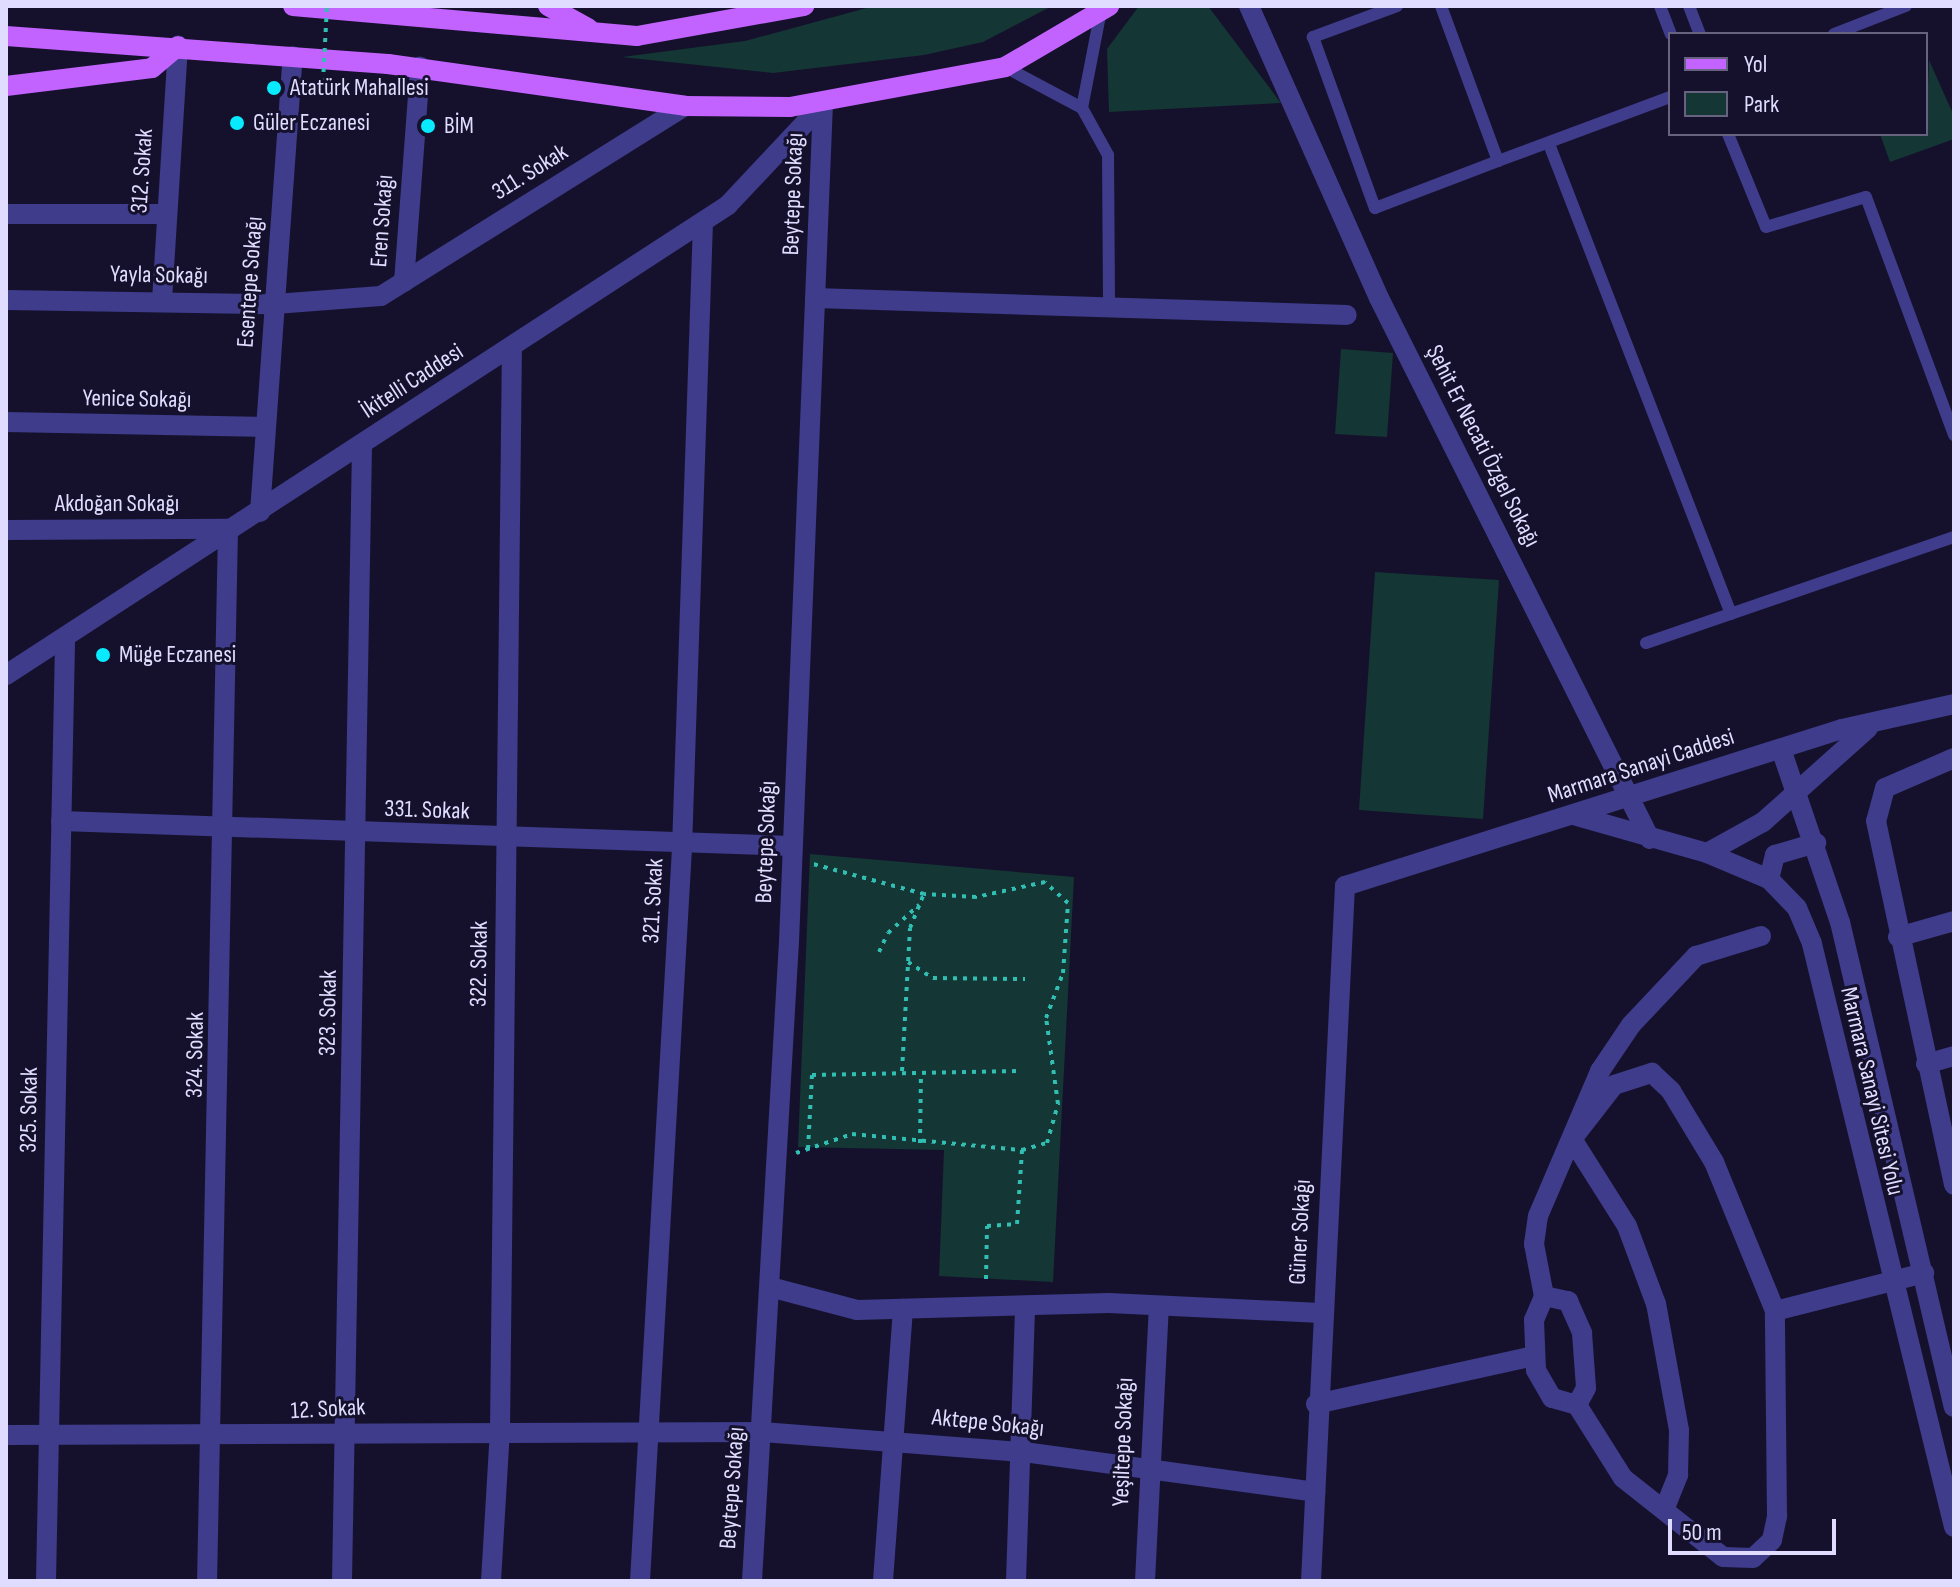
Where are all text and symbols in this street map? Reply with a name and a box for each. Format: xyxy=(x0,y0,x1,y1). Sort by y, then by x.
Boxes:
legend xyxy=(1668,32,1928,136)
text: Yol xyxy=(1744,50,1767,79)
place label: Atatürk Mahallesi xyxy=(290,74,429,102)
marker: Atatürk Mahallesi xyxy=(265,79,283,97)
text: Park xyxy=(1744,90,1779,119)
place label: Güler Eczanesi xyxy=(253,109,370,137)
place label: BİM xyxy=(444,112,474,140)
marker: Güler Eczanesi xyxy=(228,114,246,132)
marker: BİM xyxy=(419,117,437,135)
street label: 312. Sokak xyxy=(125,128,159,214)
street label: Beytepe Sokağı xyxy=(776,132,810,256)
street label: 311. Sokak xyxy=(487,138,573,206)
street label: Eren Sokağı xyxy=(364,174,400,268)
street label: Esentepe Sokağı xyxy=(231,215,269,349)
street label: Yayla Sokağı xyxy=(110,260,208,290)
street label: İkitelli Caddesi xyxy=(355,337,469,425)
street label: Şehit Er Necati Özgel Sokağı xyxy=(1420,340,1546,552)
street label: Yenice Sokağı xyxy=(82,384,192,414)
street label: Akdoğan Sokağı xyxy=(55,490,179,518)
place label: Müge Eczanesi xyxy=(119,641,236,669)
marker: Müge Eczanesi xyxy=(94,646,112,664)
street label: Marmara Sanayi Caddesi xyxy=(1544,722,1738,810)
street label: Beytepe Sokağı xyxy=(749,780,783,904)
street label: 331. Sokak xyxy=(384,794,470,826)
street label: 321. Sokak xyxy=(636,858,670,944)
street label: 322. Sokak xyxy=(464,921,494,1007)
street label: 323. Sokak xyxy=(313,970,343,1056)
street label: Marmara Sanayi Sitesi Yolu xyxy=(1834,984,1910,1198)
street label: 324. Sokak xyxy=(180,1012,210,1098)
street label: 325. Sokak xyxy=(14,1067,44,1153)
street label: Güner Sokağı xyxy=(1283,1179,1317,1285)
street label: Yeşiltepe Sokağı xyxy=(1106,1377,1140,1507)
street label: 12. Sokak xyxy=(290,1393,366,1425)
street label: Aktepe Sokağı xyxy=(930,1403,1046,1443)
street label: Beytepe Sokağı xyxy=(713,1426,751,1550)
scale bar xyxy=(1672,1503,1840,1553)
text: 50 m xyxy=(1682,1518,1722,1547)

